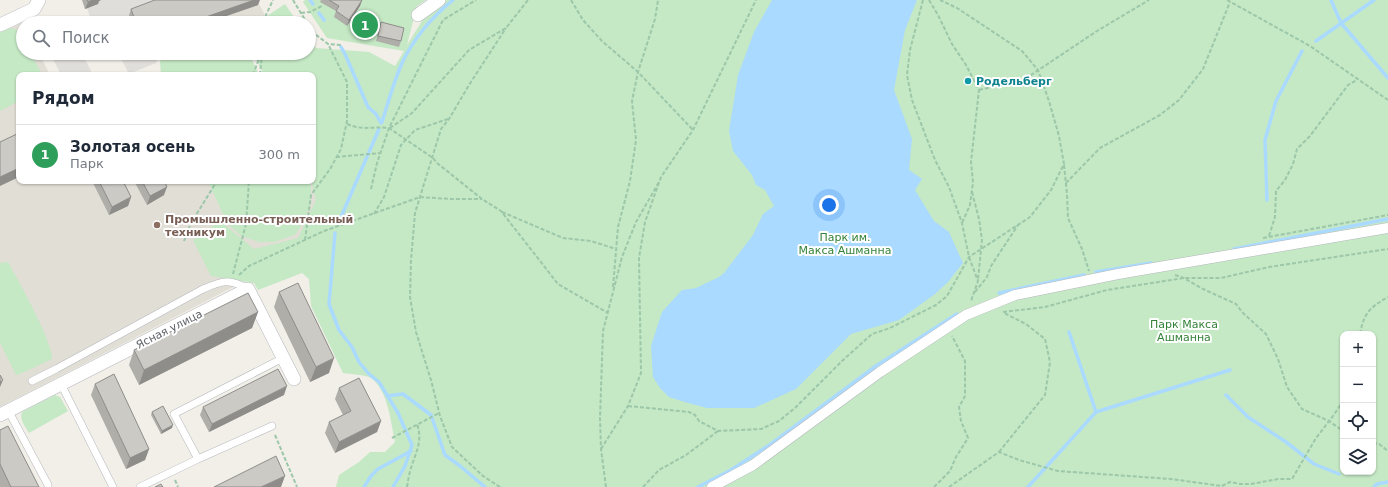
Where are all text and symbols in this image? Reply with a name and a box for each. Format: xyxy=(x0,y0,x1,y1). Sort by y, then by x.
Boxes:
pin: 1 xyxy=(352,10,378,40)
search box xyxy=(16,16,316,60)
icon: search xyxy=(30,27,52,49)
text: Поиск xyxy=(62,29,110,47)
place label: Родельберг xyxy=(976,75,1052,88)
marker: Родельберг xyxy=(963,76,973,86)
text: Рядом xyxy=(32,88,95,108)
text: Золотая осень xyxy=(70,138,195,156)
text: 1 xyxy=(40,147,50,162)
text: 300 m xyxy=(258,147,300,162)
text: Парк xyxy=(70,156,104,171)
your location xyxy=(819,195,839,215)
place label: Промышленно-строительный техникум xyxy=(165,213,353,239)
marker: Промышленно-строительный техникум xyxy=(152,220,162,230)
park label: Парк им. Макса Ашманна xyxy=(799,231,891,257)
street label: Ясная улица xyxy=(134,307,205,352)
park label: Парк Макса Ашманна xyxy=(1150,318,1218,344)
map controls xyxy=(1340,331,1376,475)
button: + xyxy=(1340,331,1376,367)
button: − xyxy=(1340,367,1376,403)
button: locate xyxy=(1340,403,1376,439)
button: layers xyxy=(1340,439,1376,475)

